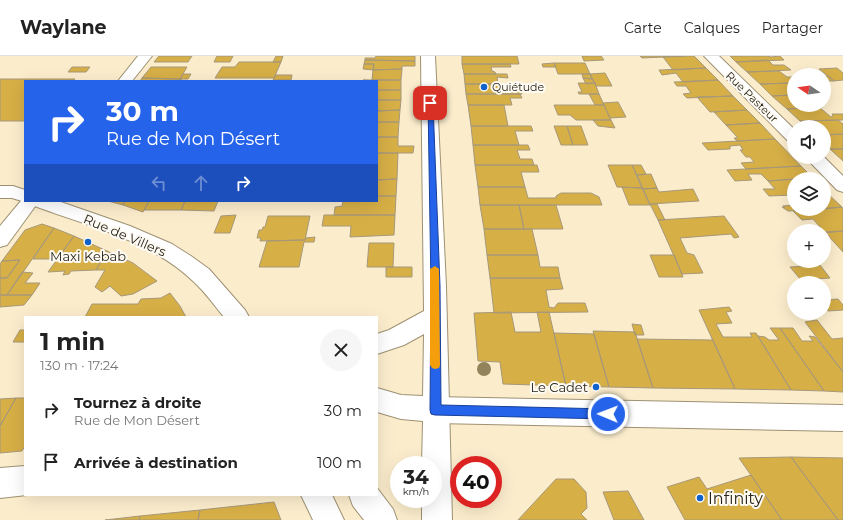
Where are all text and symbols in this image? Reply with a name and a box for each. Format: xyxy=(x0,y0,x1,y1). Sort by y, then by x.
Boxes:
text: Waylane xyxy=(20,16,107,39)
text: Carte xyxy=(624,19,662,37)
text: Calques xyxy=(684,19,740,37)
text: Partager xyxy=(762,19,823,37)
north arrow xyxy=(787,68,831,112)
map controls xyxy=(787,68,831,320)
street label: Rue Pasteur xyxy=(723,69,781,125)
place label: Quiétude xyxy=(492,80,545,94)
marker: Quiétude xyxy=(479,82,489,92)
pin xyxy=(413,86,447,120)
icon: arrive xyxy=(419,92,441,114)
text: 30 m xyxy=(106,94,179,128)
icon: right xyxy=(40,96,92,148)
button: sound xyxy=(787,120,831,164)
text: Rue de Mon Désert xyxy=(106,128,280,150)
icon: left xyxy=(148,172,170,194)
icon: ahead xyxy=(190,172,212,194)
icon: right xyxy=(232,172,254,194)
button: layers xyxy=(787,172,831,216)
street label: Rue de Villers xyxy=(81,210,169,260)
button: + xyxy=(787,224,831,268)
marker: Maxi Kebab xyxy=(83,237,93,247)
place label: Maxi Kebab xyxy=(50,248,126,264)
button: − xyxy=(787,276,831,320)
text: 1 min xyxy=(40,327,105,356)
button: close xyxy=(320,329,362,371)
text: 130 m · 17:24 xyxy=(40,357,118,373)
place label: Le Cadet xyxy=(530,379,588,395)
marker: Le Cadet xyxy=(591,382,601,392)
text: Tournez à droite xyxy=(74,393,202,412)
position arrow xyxy=(587,393,629,435)
icon: right xyxy=(40,399,62,421)
text: 30 m xyxy=(324,401,362,420)
text: Rue de Mon Désert xyxy=(74,412,200,428)
icon: arrive xyxy=(40,451,62,473)
text: Arrivée à destination xyxy=(74,453,238,472)
text: 100 m xyxy=(317,453,362,472)
speed limit sign: 40 xyxy=(450,456,502,508)
text: 34 xyxy=(403,465,429,489)
text: km/h xyxy=(403,485,429,498)
place label: Infinity xyxy=(708,489,763,508)
marker: Infinity xyxy=(695,493,705,503)

